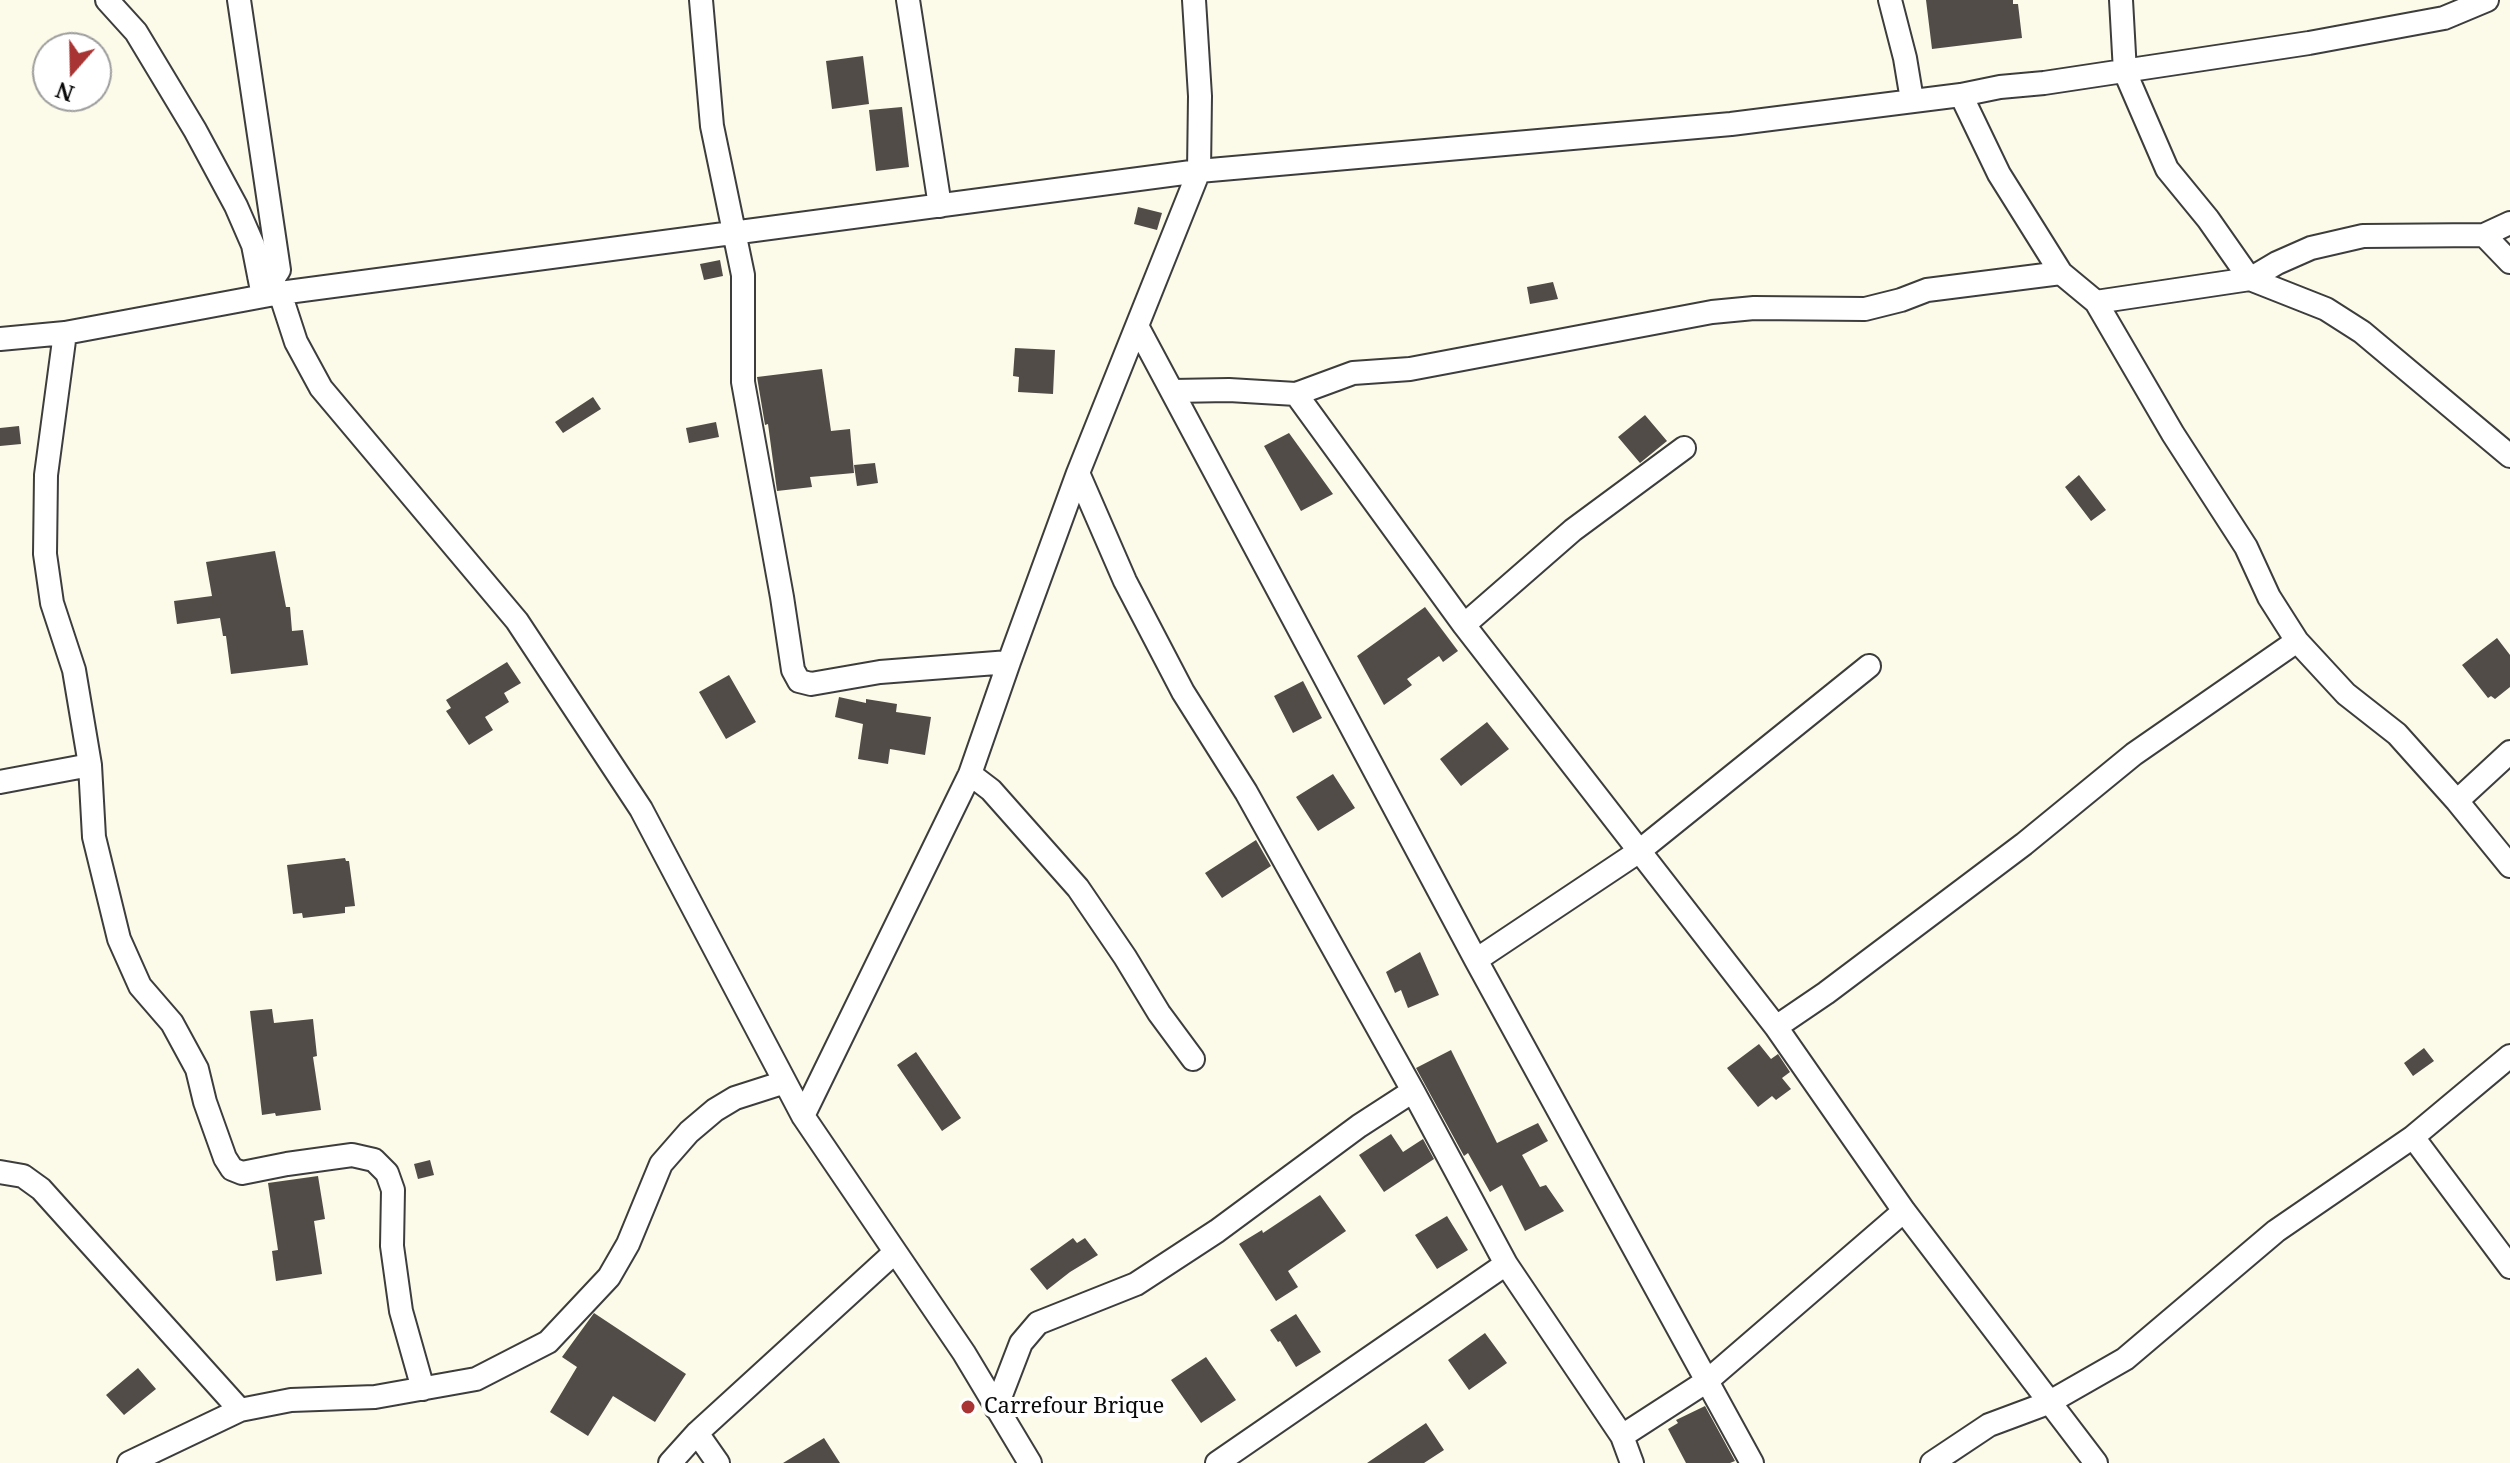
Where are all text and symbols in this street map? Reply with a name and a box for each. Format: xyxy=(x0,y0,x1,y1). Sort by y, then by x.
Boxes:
north arrow xyxy=(32,32,112,112)
text: N xyxy=(51,76,78,110)
place label: Carrefour Brique xyxy=(984,1394,1164,1420)
marker: Carrefour Brique xyxy=(959,1398,977,1416)

